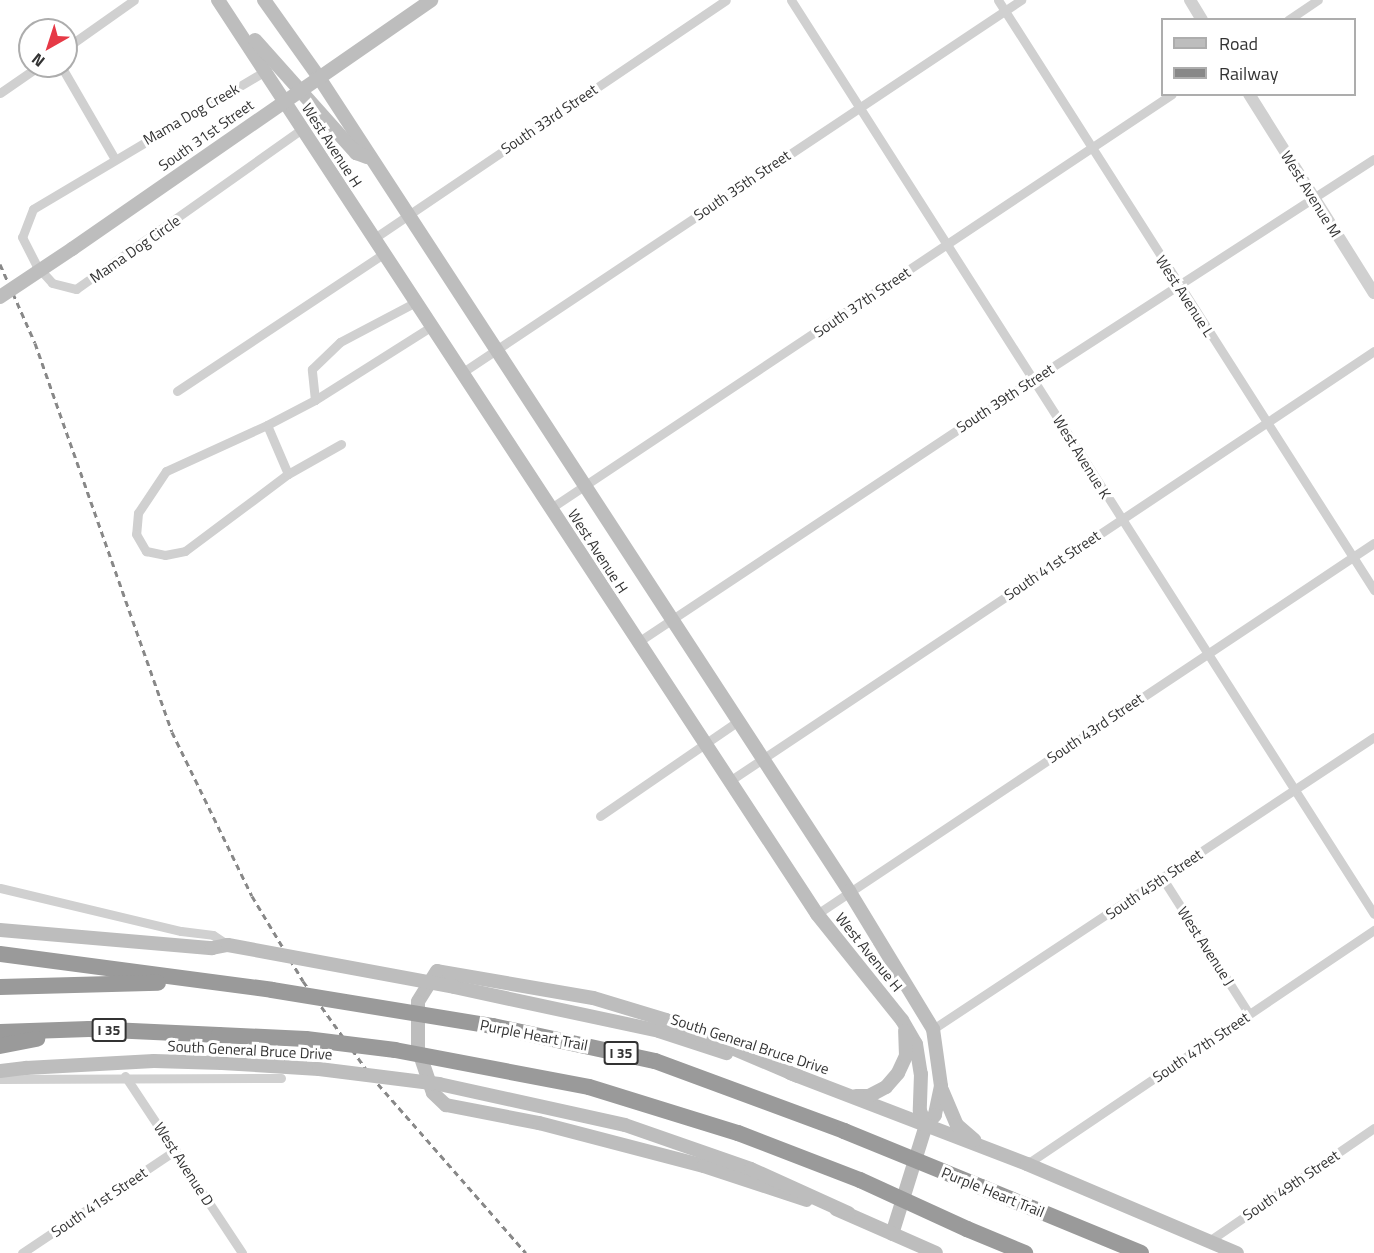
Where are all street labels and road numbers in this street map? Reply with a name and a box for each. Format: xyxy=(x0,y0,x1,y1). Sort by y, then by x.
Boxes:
street label: Mama Dog Creek xyxy=(140,79,242,149)
street label: South 33rd Street xyxy=(497,80,601,158)
street label: South 31st Street xyxy=(155,96,257,174)
street label: West Avenue H xyxy=(298,100,366,190)
street label: South 35th Street xyxy=(690,146,794,224)
street label: West Avenue M xyxy=(1277,147,1345,241)
street label: Mama Dog Circle xyxy=(86,211,184,287)
street label: West Avenue L xyxy=(1152,252,1218,340)
street label: South 37th Street xyxy=(810,263,914,341)
street label: South 39th Street xyxy=(953,360,1057,436)
street label: West Avenue K xyxy=(1049,412,1115,502)
street label: West Avenue H xyxy=(564,506,632,596)
street label: South 41st Street xyxy=(1001,526,1103,604)
street label: South 43rd Street xyxy=(1043,689,1147,767)
street label: South 45th Street xyxy=(1102,845,1206,923)
street label: West Avenue J xyxy=(1174,903,1238,989)
street label: West Avenue H xyxy=(832,909,906,995)
street label: South 47th Street xyxy=(1149,1008,1253,1086)
street label: South General Bruce Drive xyxy=(669,1010,831,1078)
street label: Purple Heart Trail xyxy=(479,1016,589,1054)
road number: I 35 xyxy=(91,1019,127,1041)
street label: South General Bruce Drive xyxy=(167,1037,333,1063)
road number: I 35 xyxy=(603,1042,639,1064)
street label: West Avenue D xyxy=(150,1119,218,1209)
street label: South 49th Street xyxy=(1239,1146,1343,1224)
street label: South 41st Street xyxy=(48,1163,150,1241)
street label: Purple Heart Trail xyxy=(939,1163,1047,1221)

